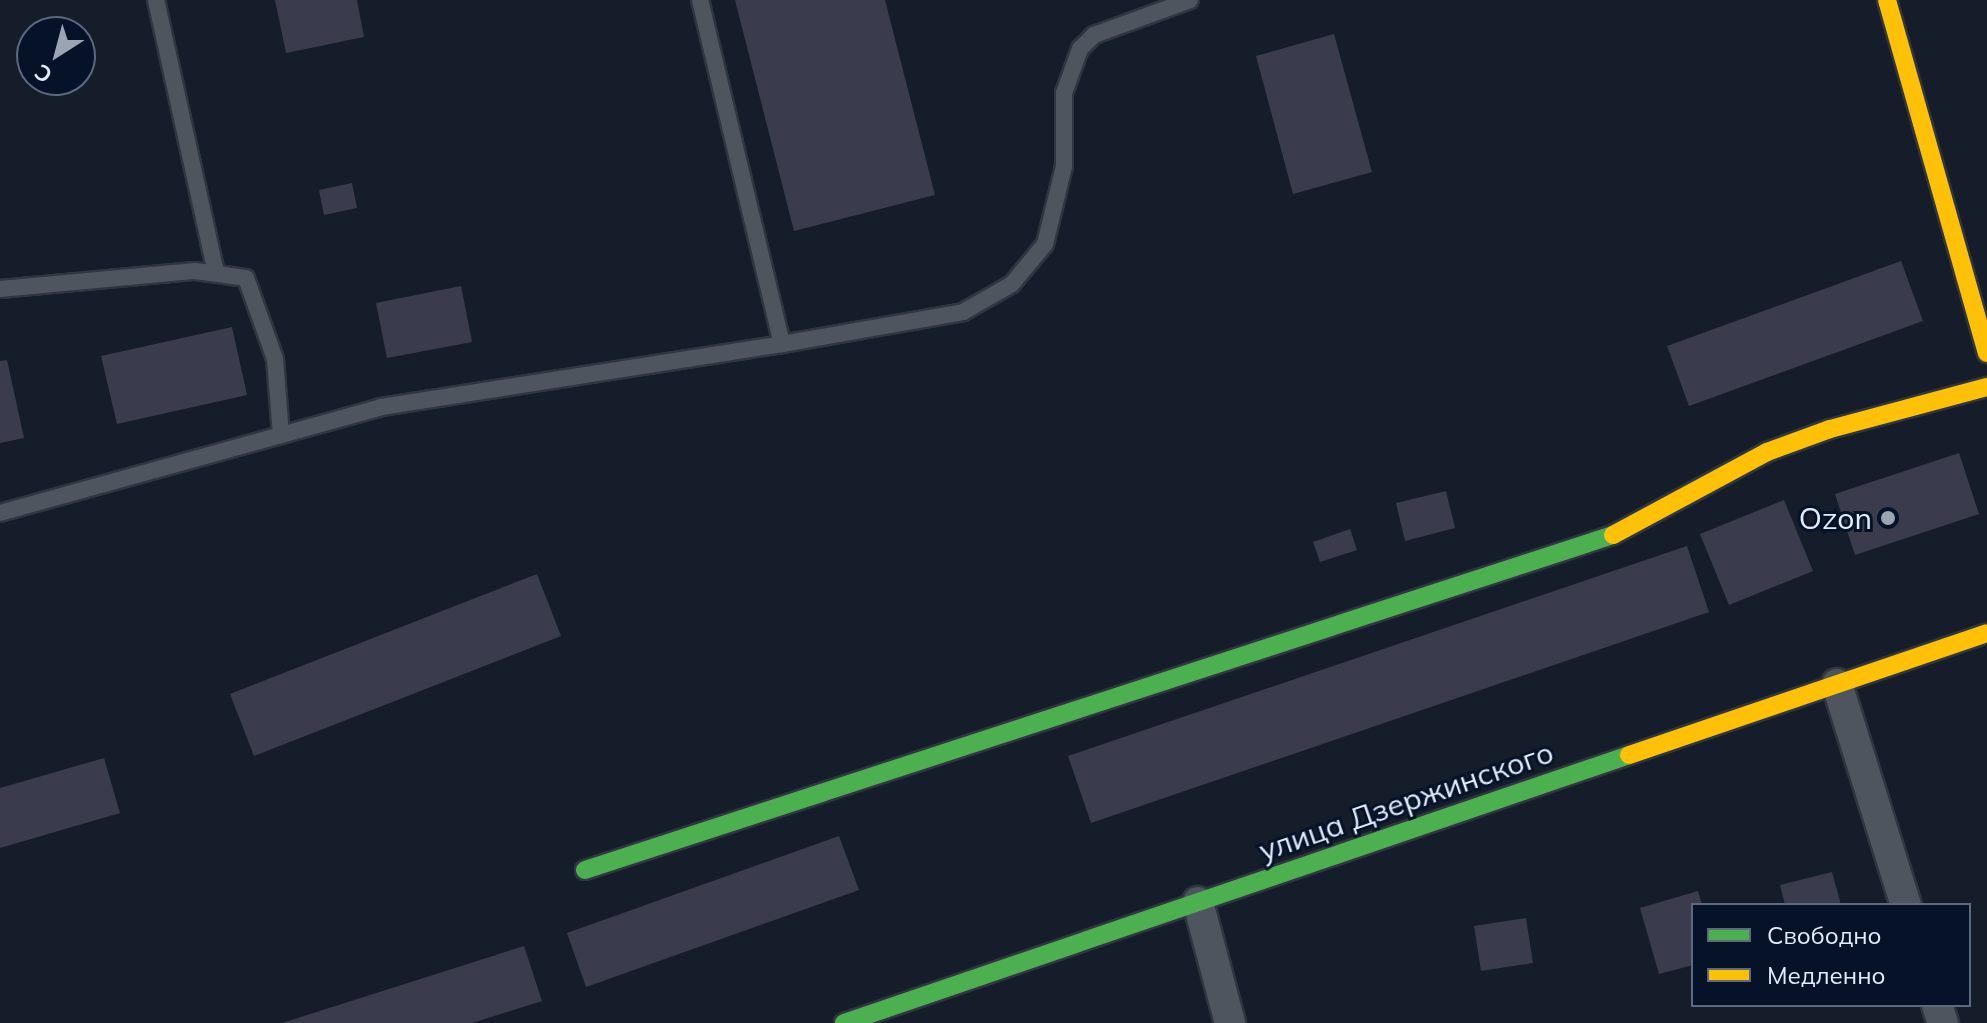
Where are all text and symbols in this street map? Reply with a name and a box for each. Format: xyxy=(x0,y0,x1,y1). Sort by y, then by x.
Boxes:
north arrow xyxy=(16,16,96,96)
text: С xyxy=(29,58,57,90)
place label: Ozon xyxy=(1799,500,1872,536)
marker: Ozon xyxy=(1879,509,1897,527)
street label: улица Дзержинского xyxy=(1254,734,1558,868)
legend xyxy=(1691,903,1971,1007)
text: Свободно xyxy=(1767,920,1882,950)
text: Медленно xyxy=(1767,960,1886,990)

